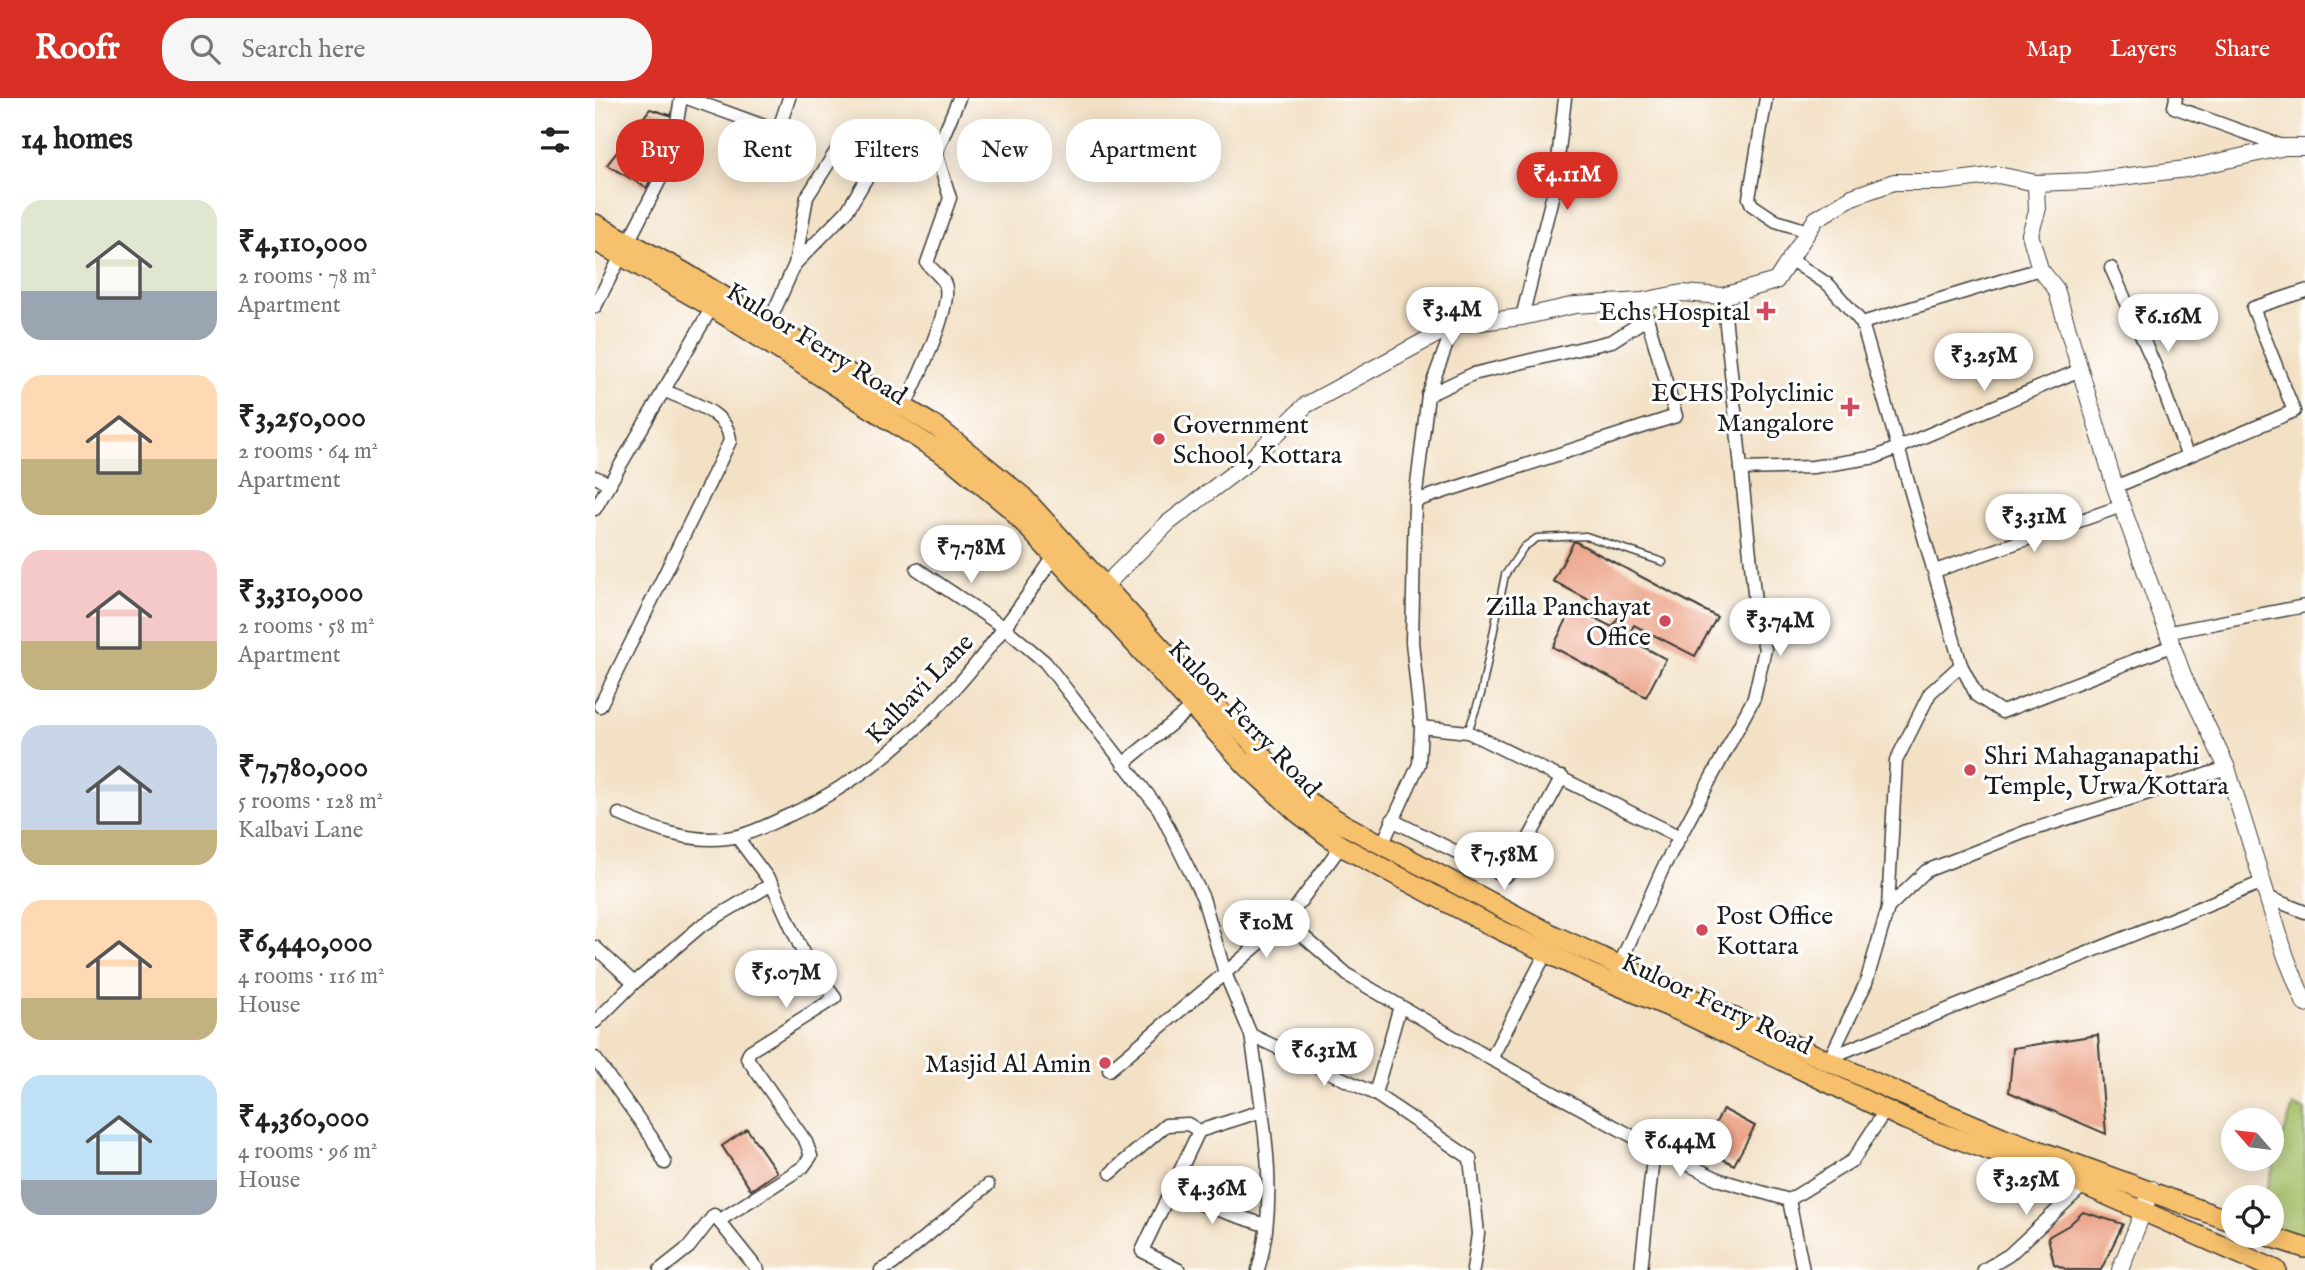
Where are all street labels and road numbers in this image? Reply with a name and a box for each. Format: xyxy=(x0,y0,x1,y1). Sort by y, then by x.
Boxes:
street label: Kuloor Ferry Road xyxy=(720,275,913,413)
street label: Kalbavi Lane xyxy=(859,627,981,751)
street label: Kuloor Ferry Road xyxy=(1160,633,1328,805)
street label: Kuloor Ferry Road xyxy=(1616,946,1817,1063)

